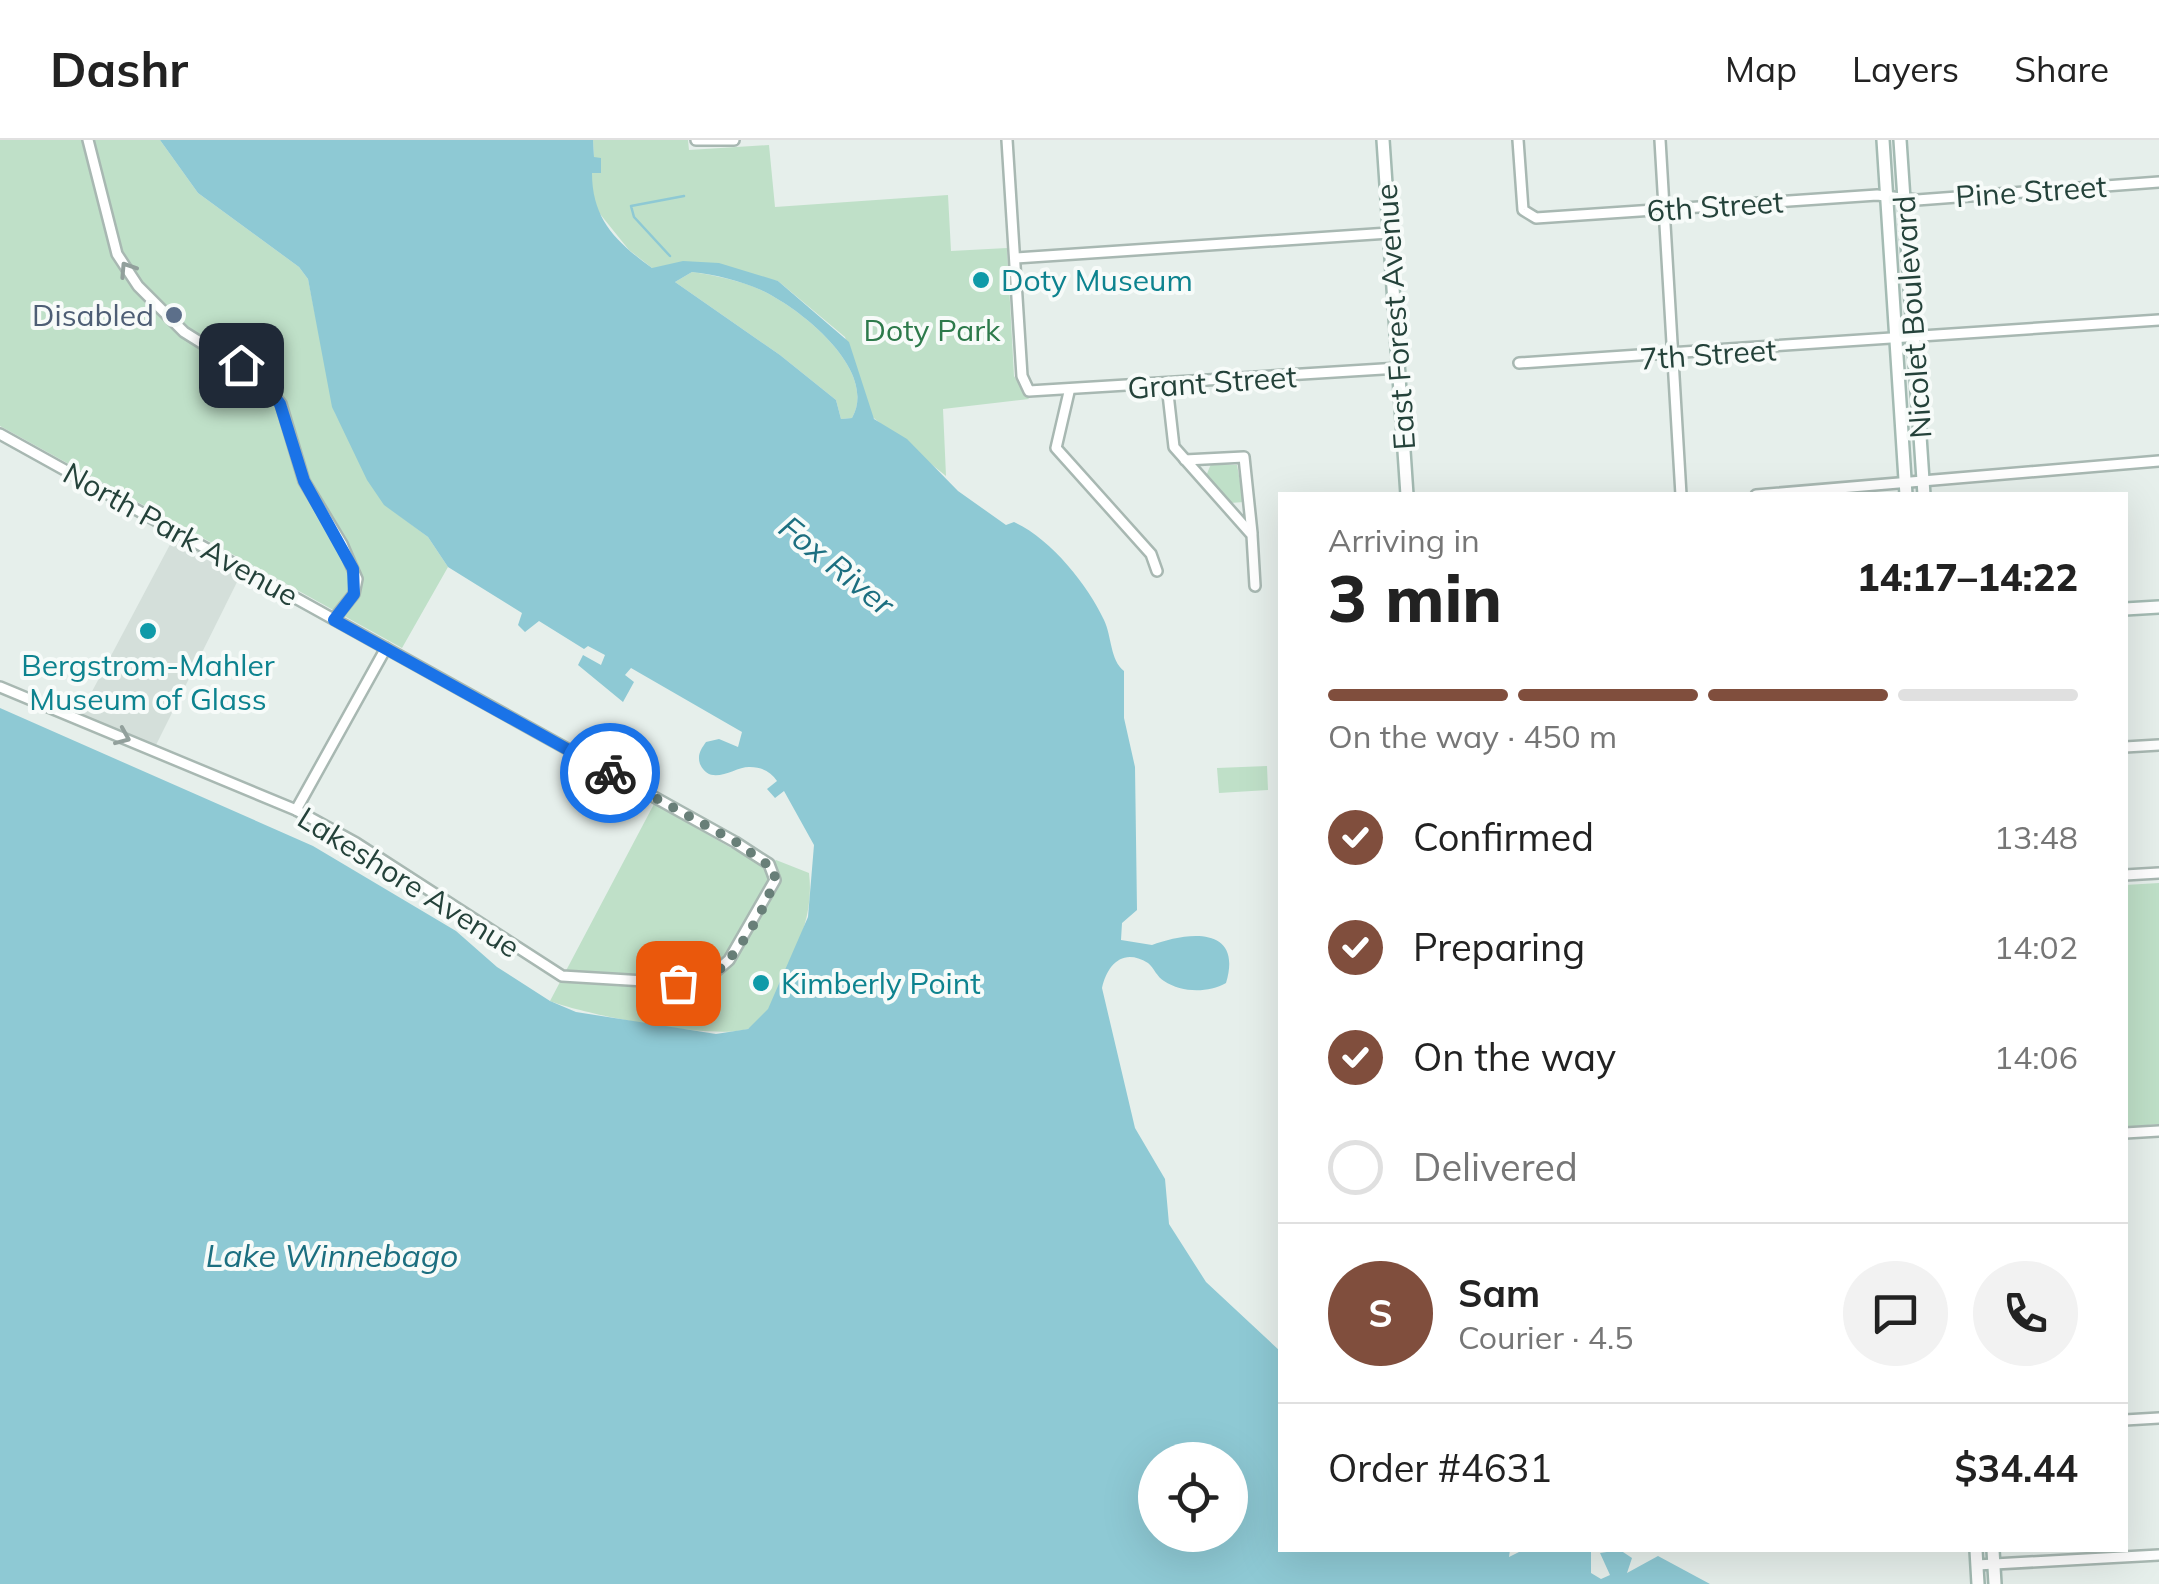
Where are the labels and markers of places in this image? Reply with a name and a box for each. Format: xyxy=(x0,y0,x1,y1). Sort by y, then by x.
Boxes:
place label: Doty Museum xyxy=(1001,261,1193,299)
marker: Doty Museum xyxy=(970,269,992,291)
place label: Disabled xyxy=(32,296,154,334)
marker: Disabled xyxy=(163,304,185,326)
pin xyxy=(199,323,284,408)
marker: Bergstrom-Mahler Museum of Glass xyxy=(137,620,159,642)
place label: Bergstrom-Mahler Museum of Glass xyxy=(21,646,275,718)
pin xyxy=(636,941,721,1026)
place label: Kimberly Point xyxy=(781,964,981,1002)
marker: Kimberly Point xyxy=(750,972,772,994)

